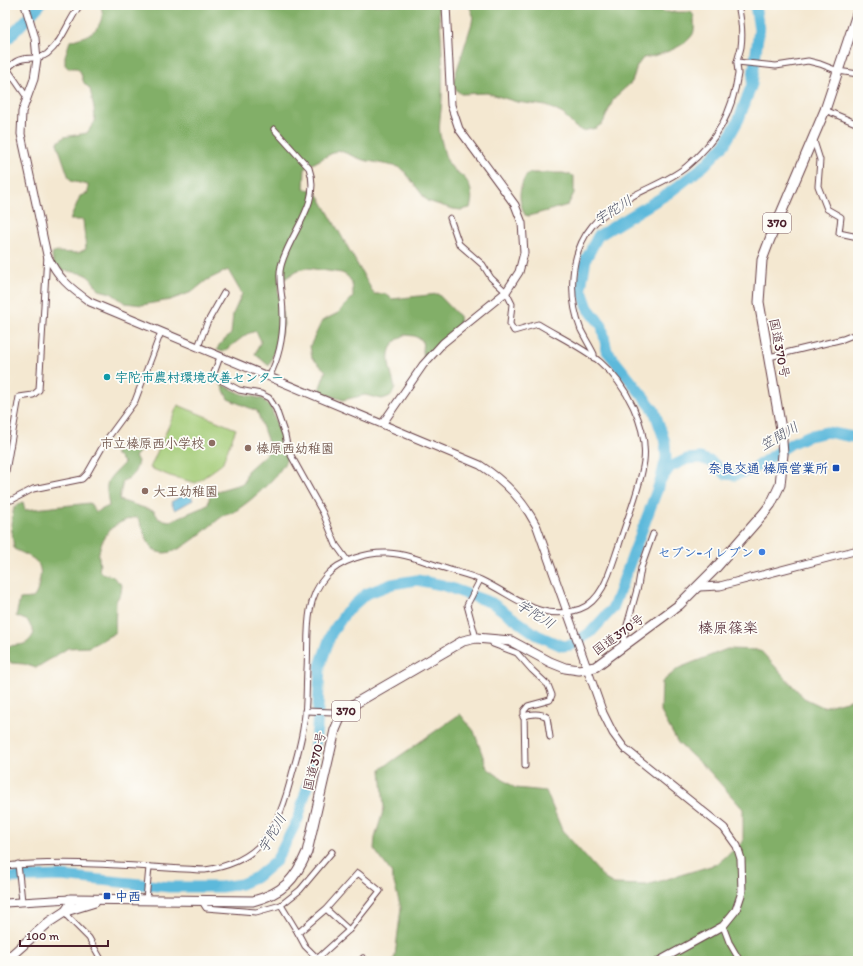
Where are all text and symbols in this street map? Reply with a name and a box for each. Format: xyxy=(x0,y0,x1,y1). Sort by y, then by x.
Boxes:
water label: 宇陀川 xyxy=(591,192,636,229)
road number: 370 xyxy=(763,213,791,233)
street label: 国道370号 xyxy=(766,317,793,379)
place label: 宇陀市農村環境改善センター xyxy=(115,370,284,385)
marker: 宇陀市農村環境改善センター xyxy=(102,372,112,382)
water label: 笠間川 xyxy=(757,419,802,454)
place label: 市立榛原西小学校 xyxy=(100,436,204,451)
marker: 市立榛原西小学校 xyxy=(207,438,217,448)
place label: 榛原西幼稚園 xyxy=(256,441,334,456)
marker: 榛原西幼稚園 xyxy=(243,443,253,453)
place label: 奈良交通 榛原営業所 xyxy=(708,461,828,476)
marker: 奈良交通 榛原営業所 xyxy=(831,463,841,473)
place label: 大王幼稚園 xyxy=(153,484,218,499)
marker: 大王幼稚園 xyxy=(140,486,150,496)
place label: セブン-イレブン xyxy=(658,545,754,560)
marker: セブン-イレブン xyxy=(757,547,767,557)
water label: 宇陀川 xyxy=(513,596,558,633)
street label: 国道370号 xyxy=(589,611,647,658)
district label: 榛原篠楽 xyxy=(698,619,758,637)
road number: 370 xyxy=(332,701,360,721)
street label: 国道370号 xyxy=(300,730,329,792)
water label: 宇陀川 xyxy=(255,811,290,856)
place label: 中西 xyxy=(115,889,141,904)
marker: 中西 xyxy=(102,891,112,901)
scale bar xyxy=(20,922,108,948)
text: 100 m xyxy=(26,929,59,943)

